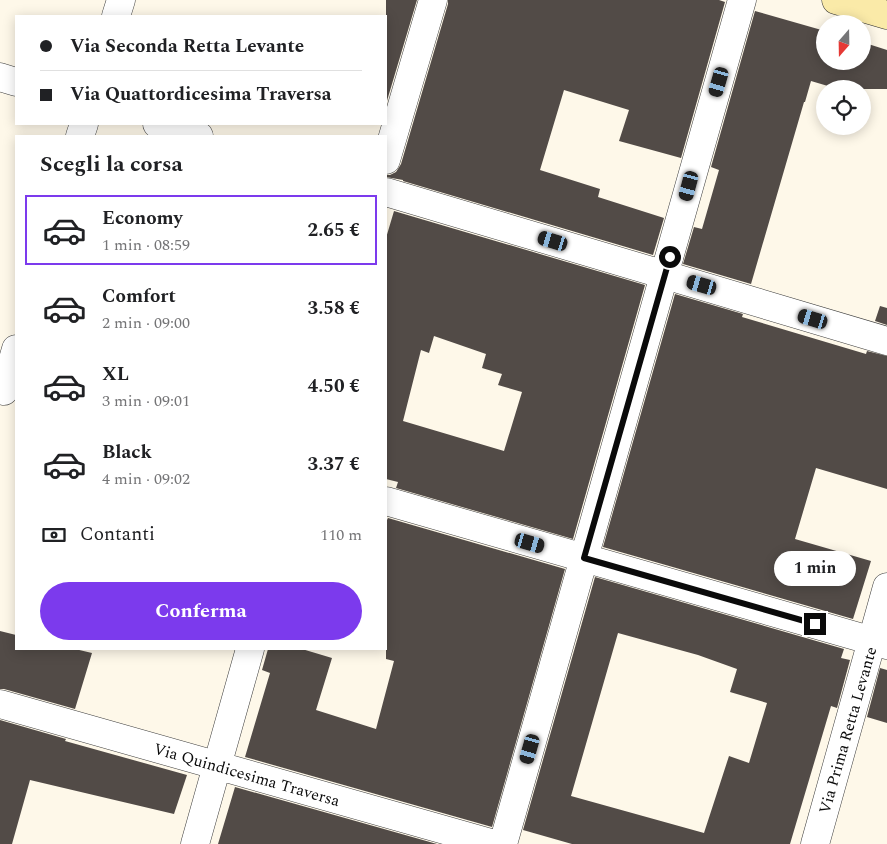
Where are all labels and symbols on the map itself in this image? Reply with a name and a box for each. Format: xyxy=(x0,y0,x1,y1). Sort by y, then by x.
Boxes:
north arrow xyxy=(816,15,871,70)
car xyxy=(707,66,730,98)
car xyxy=(677,170,700,202)
car xyxy=(536,229,569,253)
route start xyxy=(659,246,681,268)
car xyxy=(685,274,718,296)
car xyxy=(796,307,829,331)
car xyxy=(513,532,546,554)
callout: 1 min xyxy=(774,552,856,586)
route end xyxy=(804,613,826,635)
street label: Via Prima Retta Levante xyxy=(813,644,883,817)
car xyxy=(518,733,541,765)
street label: Via Quindicesima Traversa xyxy=(151,737,343,813)

